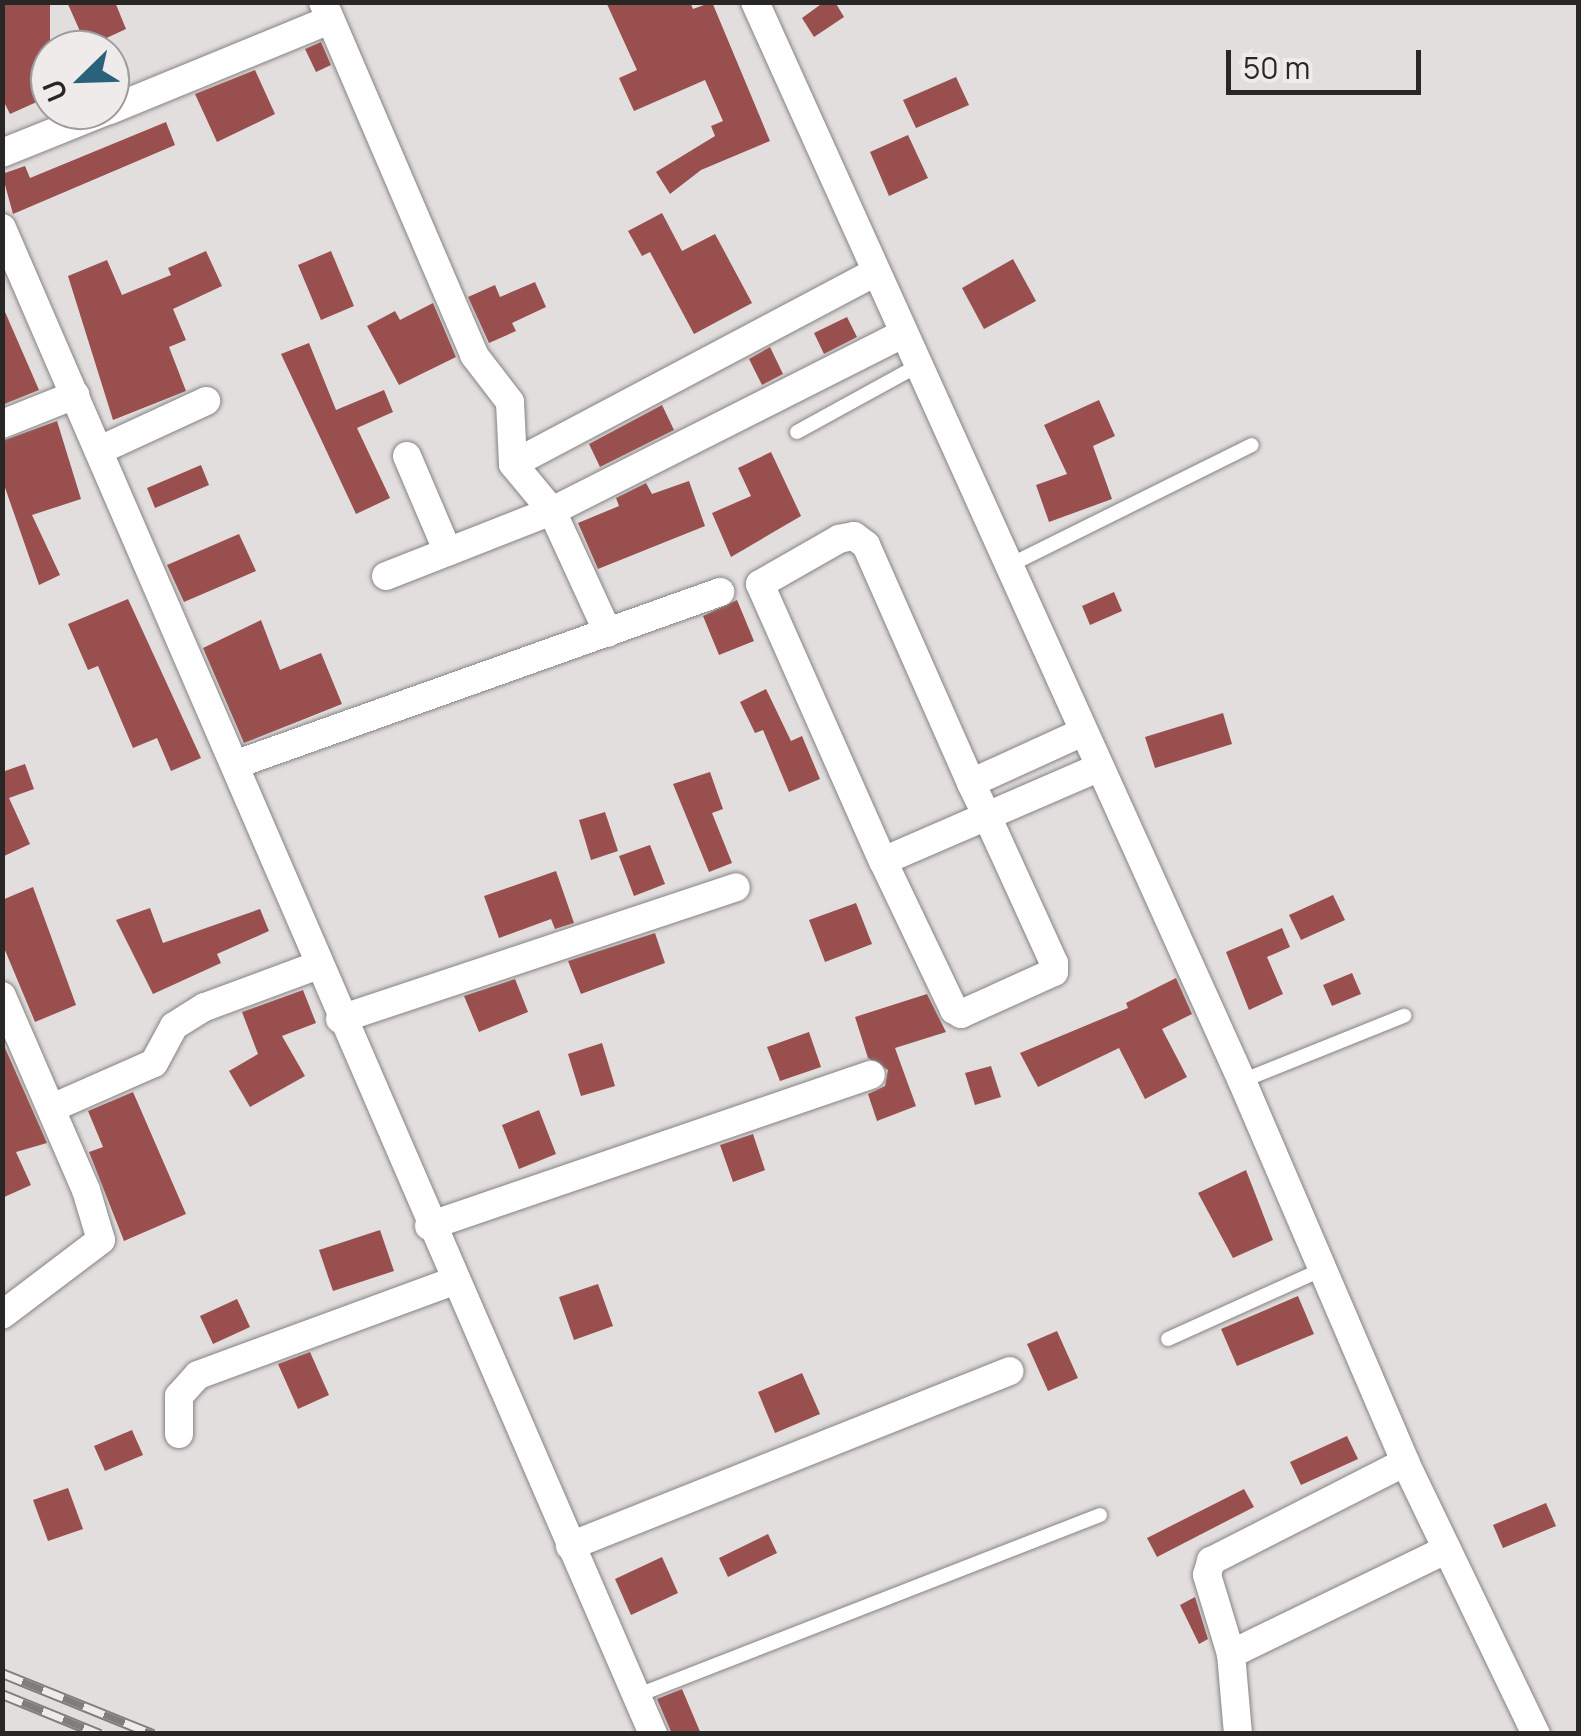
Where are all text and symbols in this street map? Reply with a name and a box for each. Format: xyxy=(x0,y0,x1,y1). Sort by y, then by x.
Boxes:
north arrow xyxy=(30,30,130,130)
scale bar xyxy=(1231,30,1426,92)
text: 50 m xyxy=(1243,47,1310,88)
text: U xyxy=(33,74,76,108)

